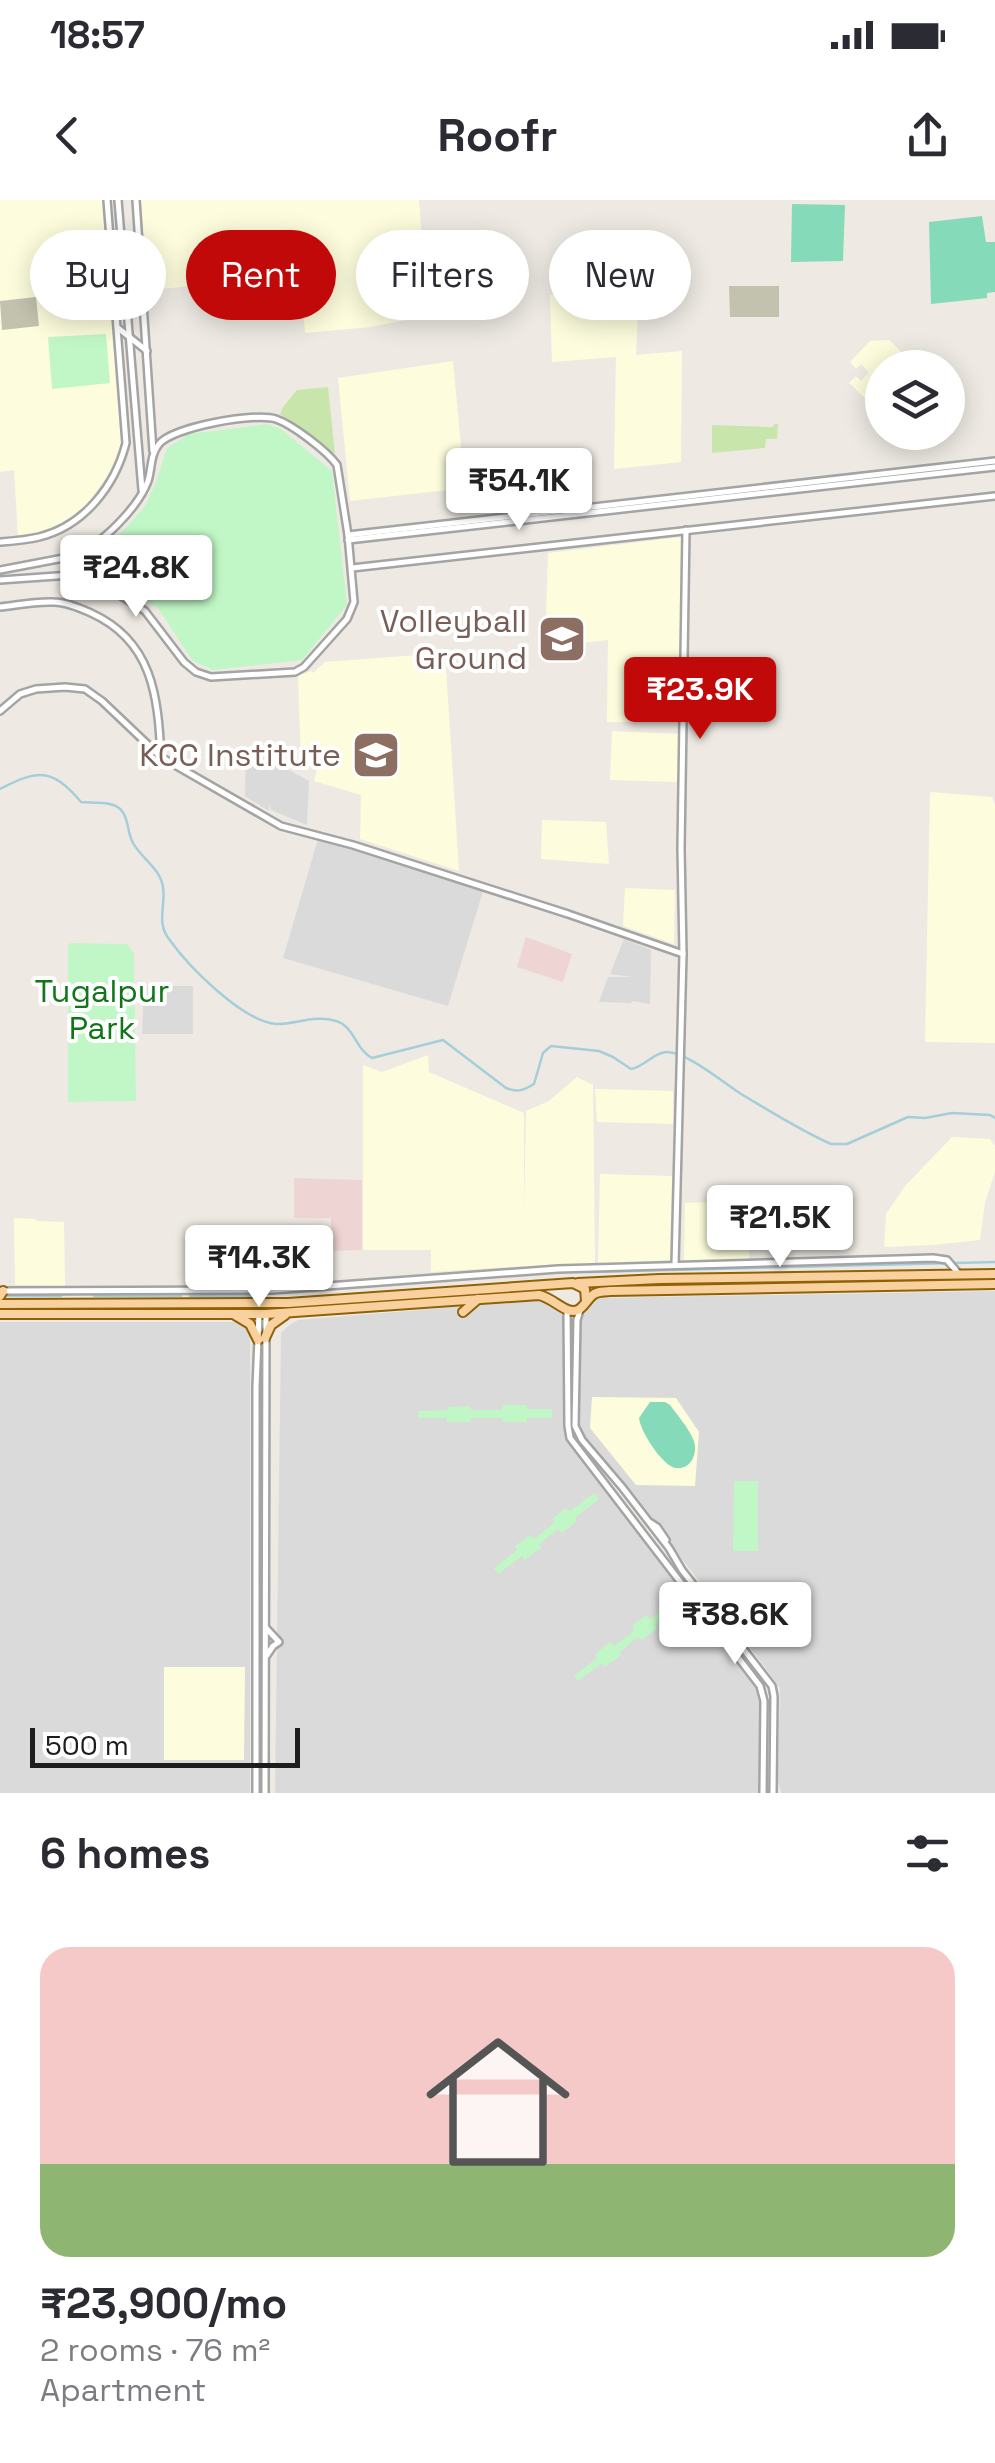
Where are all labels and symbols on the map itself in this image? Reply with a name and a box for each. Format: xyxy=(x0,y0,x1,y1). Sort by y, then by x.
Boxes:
pin: ₹54.1K xyxy=(438,448,600,533)
pin: ₹24.8K xyxy=(55,535,217,620)
place label: Volleyball Ground xyxy=(380,601,527,678)
school or university icon: Volleyball Ground xyxy=(536,613,588,665)
pin: ₹23.9K xyxy=(619,657,781,742)
school or university icon: KCC Institute xyxy=(350,729,402,781)
place label: KCC Institute xyxy=(139,735,341,775)
park label: Tugalpur Park xyxy=(35,971,169,1048)
pin: ₹21.5K xyxy=(699,1185,861,1270)
pin: ₹14.3K xyxy=(178,1225,340,1310)
pin: ₹38.6K xyxy=(654,1582,816,1667)
scale bar xyxy=(30,1723,300,1768)

